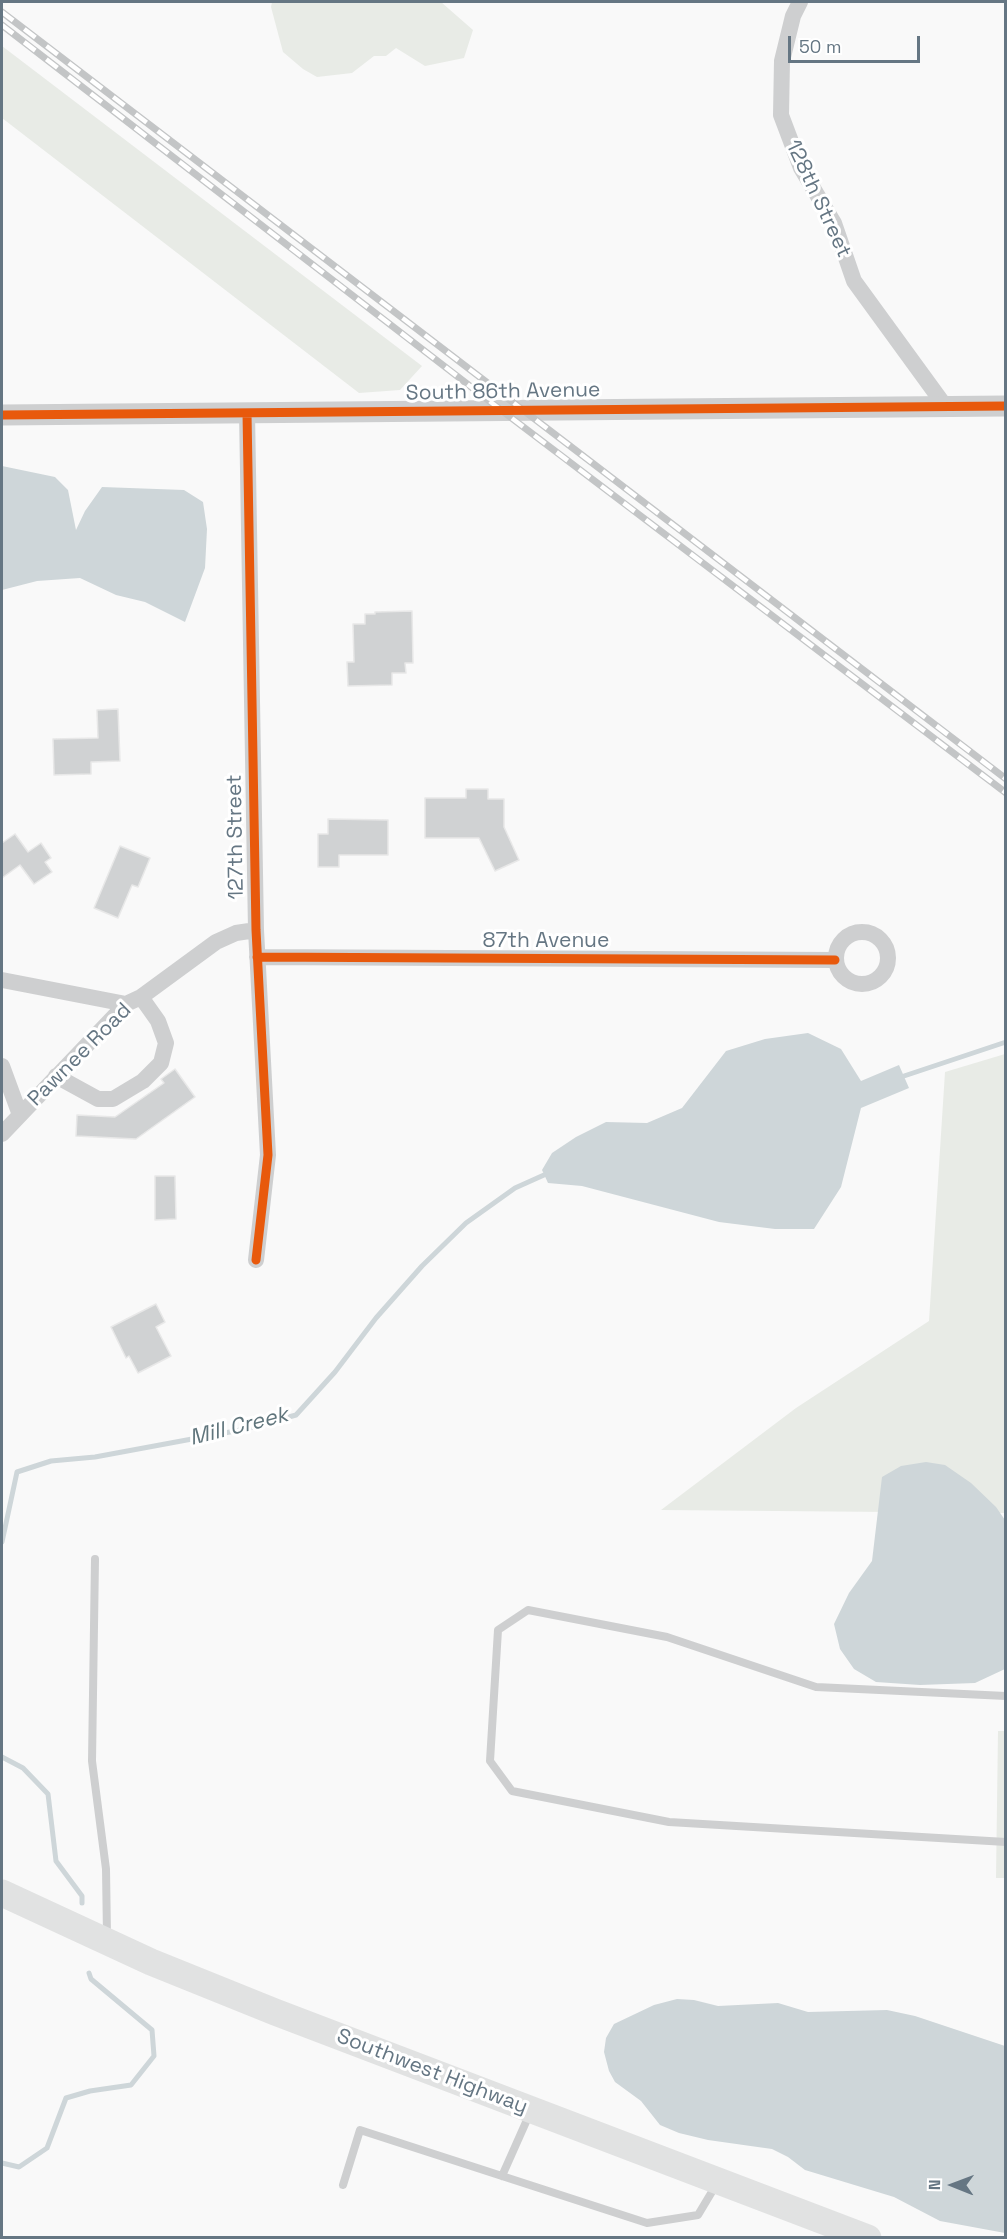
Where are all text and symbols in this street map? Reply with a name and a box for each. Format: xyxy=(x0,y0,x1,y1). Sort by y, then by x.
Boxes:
scale bar xyxy=(791,24,923,62)
text: 50 m xyxy=(799,35,841,58)
street label: 128th Street xyxy=(780,136,856,262)
street label: South 86th Avenue xyxy=(405,378,601,406)
street label: 127th Street xyxy=(222,774,250,900)
street label: 87th Avenue xyxy=(483,928,609,954)
street label: Pawnee Road xyxy=(23,998,137,1112)
water label: Mill Creek xyxy=(187,1402,291,1452)
street label: Southwest Highway xyxy=(333,2024,531,2120)
north arrow xyxy=(923,2155,983,2215)
text: N xyxy=(924,2179,945,2190)

